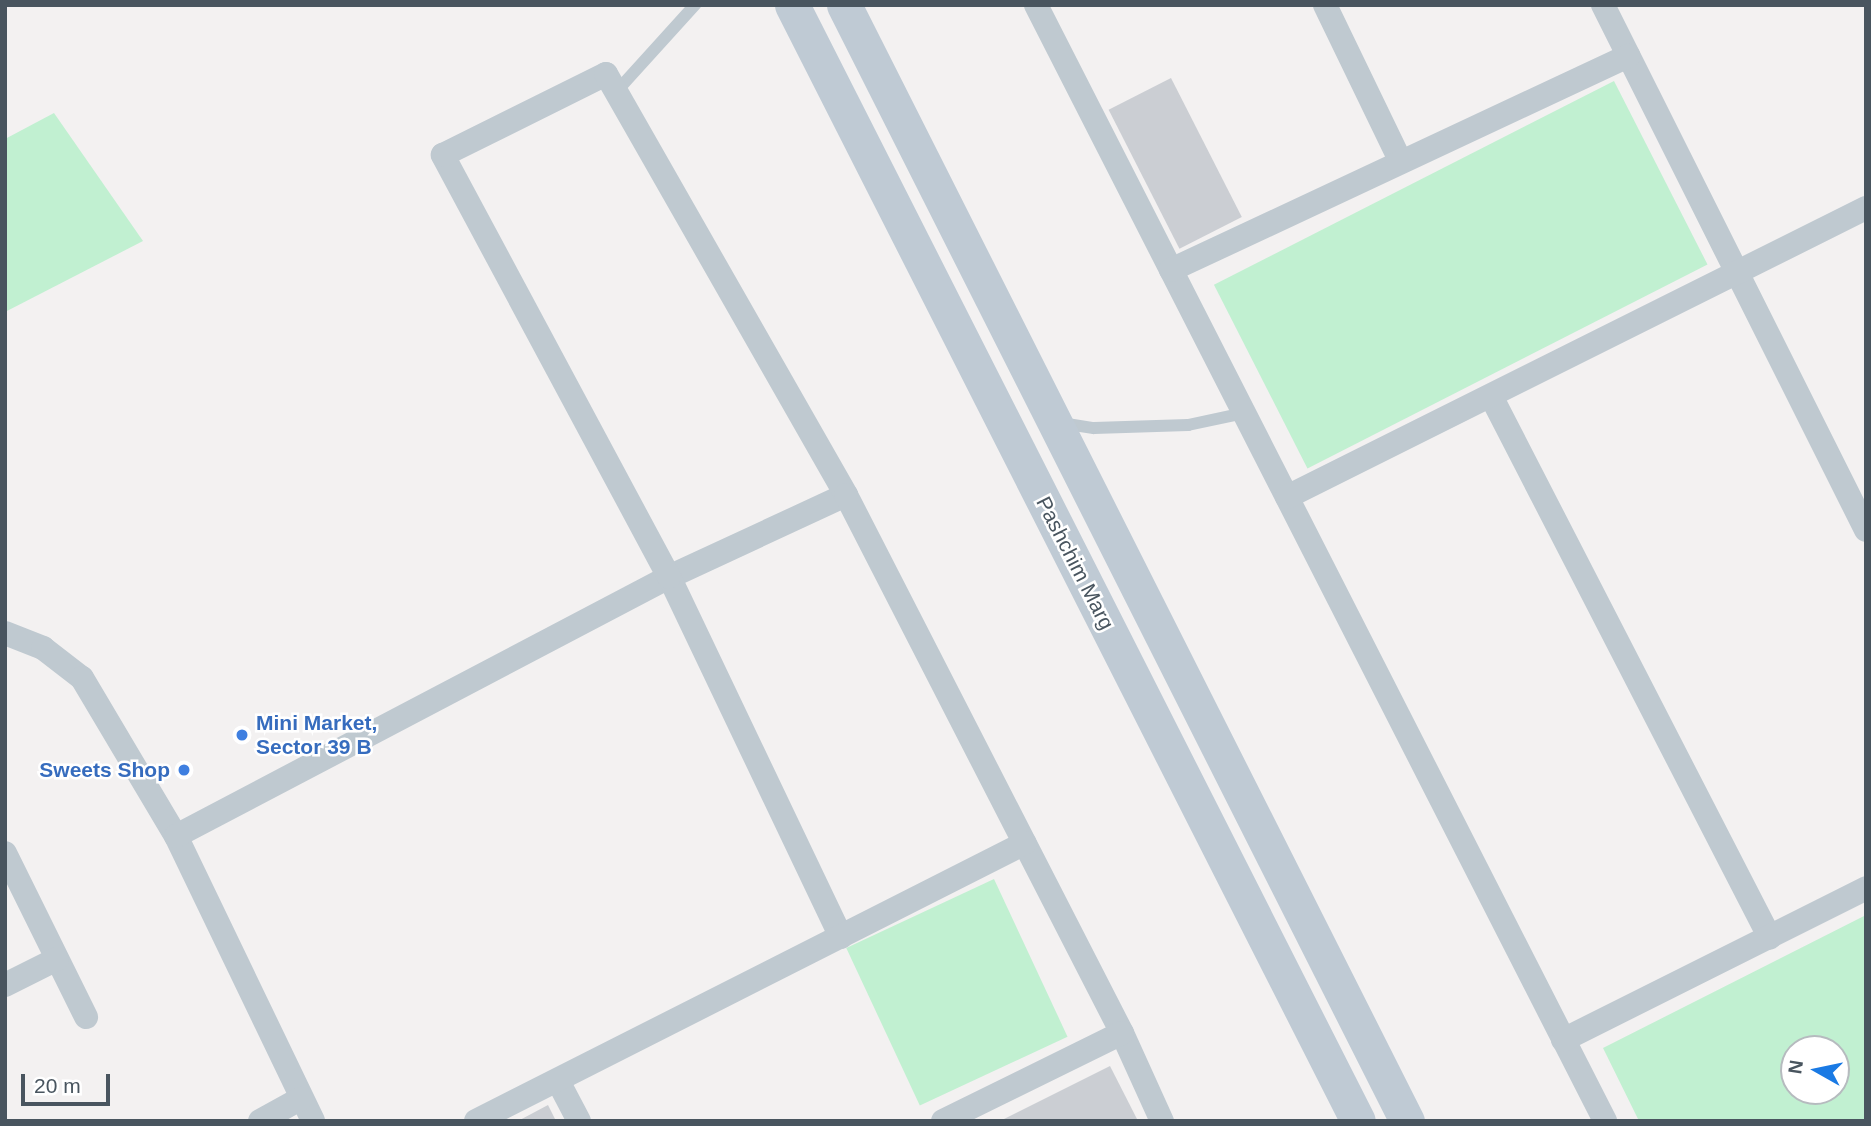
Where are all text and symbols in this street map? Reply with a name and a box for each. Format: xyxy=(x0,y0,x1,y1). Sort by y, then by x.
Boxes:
street label: Pashchim Marg xyxy=(1031,492,1119,634)
place label: Mini Market, Sector 39 B xyxy=(256,710,377,760)
marker: Mini Market, Sector 39 B xyxy=(234,727,250,743)
place label: Sweets Shop xyxy=(39,757,170,783)
marker: Sweets Shop xyxy=(176,762,192,778)
north arrow xyxy=(1780,1035,1850,1105)
text: N xyxy=(1784,1059,1807,1075)
scale bar xyxy=(24,1060,114,1104)
text: 20 m xyxy=(34,1074,81,1097)

